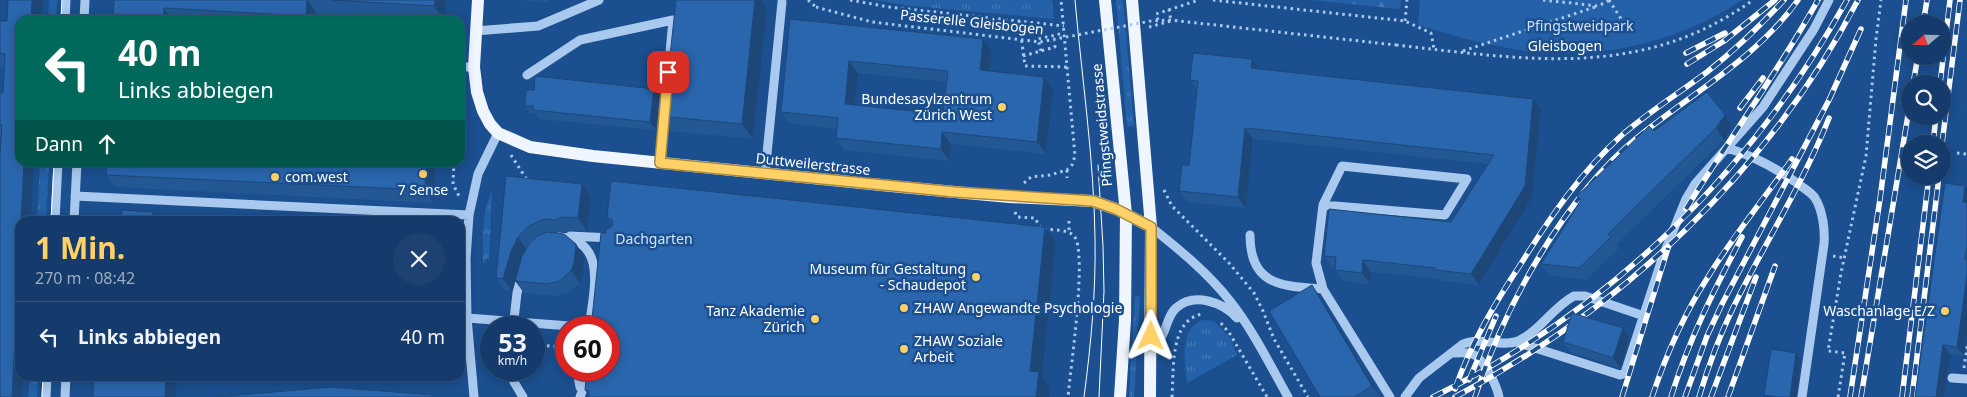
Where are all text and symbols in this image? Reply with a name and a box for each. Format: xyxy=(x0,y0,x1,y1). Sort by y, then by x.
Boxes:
street label: Passerelle Gleisbogen xyxy=(899,5,1045,38)
north arrow xyxy=(1901,15,1951,65)
map controls xyxy=(1901,15,1951,185)
park label: Pfingstweidpark xyxy=(1527,16,1634,35)
text: 40 m xyxy=(118,29,201,76)
icon: left xyxy=(35,35,100,100)
street label: Gleisbogen xyxy=(1528,36,1602,55)
pin xyxy=(647,51,689,93)
icon: arrive xyxy=(654,58,682,86)
street label: Pfingstweidstrasse xyxy=(1087,63,1116,187)
text: Links abbiegen xyxy=(118,74,274,104)
button: search xyxy=(1901,75,1951,125)
place label: Bundesasylzentrum Zürich West xyxy=(861,89,992,124)
marker: Bundesasylzentrum Zürich West xyxy=(996,101,1008,113)
icon: ahead xyxy=(93,130,121,158)
text: Dann xyxy=(35,131,83,157)
button: layers xyxy=(1901,135,1951,185)
street label: Duttweilerstrasse xyxy=(755,148,871,179)
place label: com.west xyxy=(285,167,348,186)
marker: 7 Sense xyxy=(417,168,429,180)
marker: com.west xyxy=(269,171,281,183)
place label: 7 Sense xyxy=(398,180,448,199)
text: 1 Min. xyxy=(35,227,125,268)
park label: Dachgarten xyxy=(615,229,693,248)
button: close xyxy=(393,233,445,285)
place label: Museum für Gestaltung - Schaudepot xyxy=(809,259,966,294)
text: 270 m · 08:42 xyxy=(35,267,135,289)
marker: Museum für Gestaltung - Schaudepot xyxy=(970,271,982,283)
place label: ZHAW Angewandte Psychologie xyxy=(914,298,1122,317)
place label: Tanz Akademie Zürich xyxy=(706,301,805,336)
place label: Waschanlage E/Z xyxy=(1823,301,1935,320)
marker: ZHAW Angewandte Psychologie xyxy=(898,302,910,314)
marker: Waschanlage E/Z xyxy=(1939,305,1951,317)
position arrow xyxy=(1124,309,1176,361)
marker: Tanz Akademie Zürich xyxy=(809,313,821,325)
speed limit sign: 60 xyxy=(555,316,620,381)
icon: left xyxy=(35,323,63,351)
text: Links abbiegen xyxy=(78,324,221,350)
text: 40 m xyxy=(401,324,445,350)
text: 53 xyxy=(498,325,527,359)
place label: ZHAW Soziale Arbeit xyxy=(914,331,1003,366)
marker: ZHAW Soziale Arbeit xyxy=(898,343,910,355)
text: km/h xyxy=(498,352,527,369)

